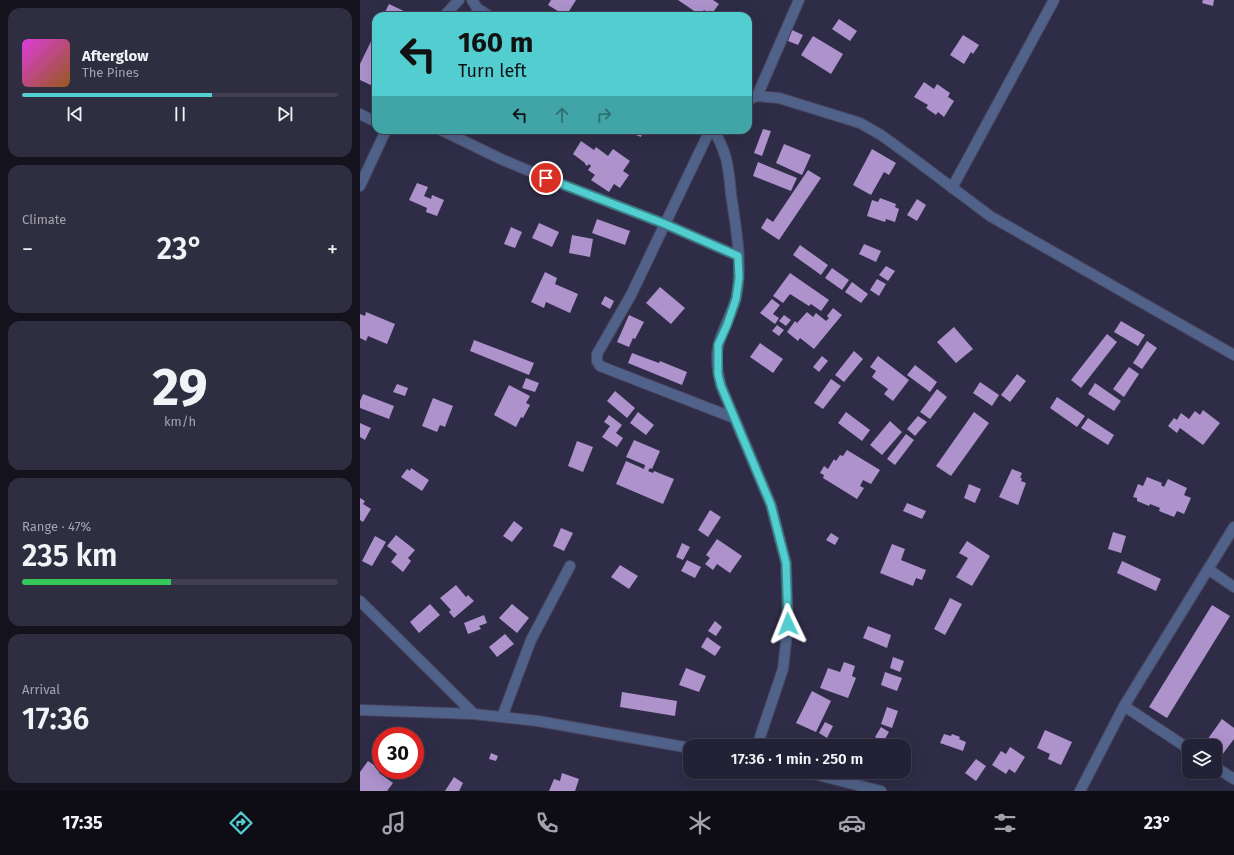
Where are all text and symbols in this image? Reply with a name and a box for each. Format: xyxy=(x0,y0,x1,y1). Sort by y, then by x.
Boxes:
text: 160 m xyxy=(458,26,533,59)
icon: left xyxy=(392,28,444,80)
text: Afterglow xyxy=(82,47,148,65)
text: Turn left xyxy=(458,60,527,82)
text: The Pines xyxy=(82,65,139,80)
icon: previous xyxy=(64,103,86,125)
icon: pause xyxy=(169,103,191,125)
icon: next xyxy=(274,103,296,125)
icon: left xyxy=(509,104,531,126)
icon: ahead xyxy=(551,104,573,126)
icon: right xyxy=(593,104,615,126)
pin xyxy=(529,161,563,195)
icon: arrive xyxy=(535,167,557,189)
text: Climate xyxy=(22,212,66,227)
text: 23° xyxy=(157,231,203,267)
text: − xyxy=(22,236,33,263)
text: + xyxy=(327,236,338,263)
text: 29 xyxy=(152,356,208,419)
text: km/h xyxy=(164,414,196,429)
text: Range · 47% xyxy=(22,519,91,534)
text: 235 km xyxy=(22,538,118,574)
position arrow xyxy=(767,603,809,645)
text: Arrival xyxy=(22,682,60,697)
text: 17:36 xyxy=(22,701,89,737)
speed limit sign: 30 xyxy=(372,727,424,779)
map controls xyxy=(1182,739,1222,779)
button: layers xyxy=(1182,739,1222,779)
text: 17:36 · 1 min · 250 m xyxy=(731,750,863,768)
icon: directions xyxy=(227,809,255,837)
icon: music xyxy=(380,809,408,837)
icon: phone xyxy=(533,809,561,837)
icon: climate xyxy=(686,809,714,837)
icon: car xyxy=(838,809,866,837)
icon: filters xyxy=(991,809,1019,837)
text: 17:35 xyxy=(62,812,103,834)
text: 23° xyxy=(1144,812,1172,834)

